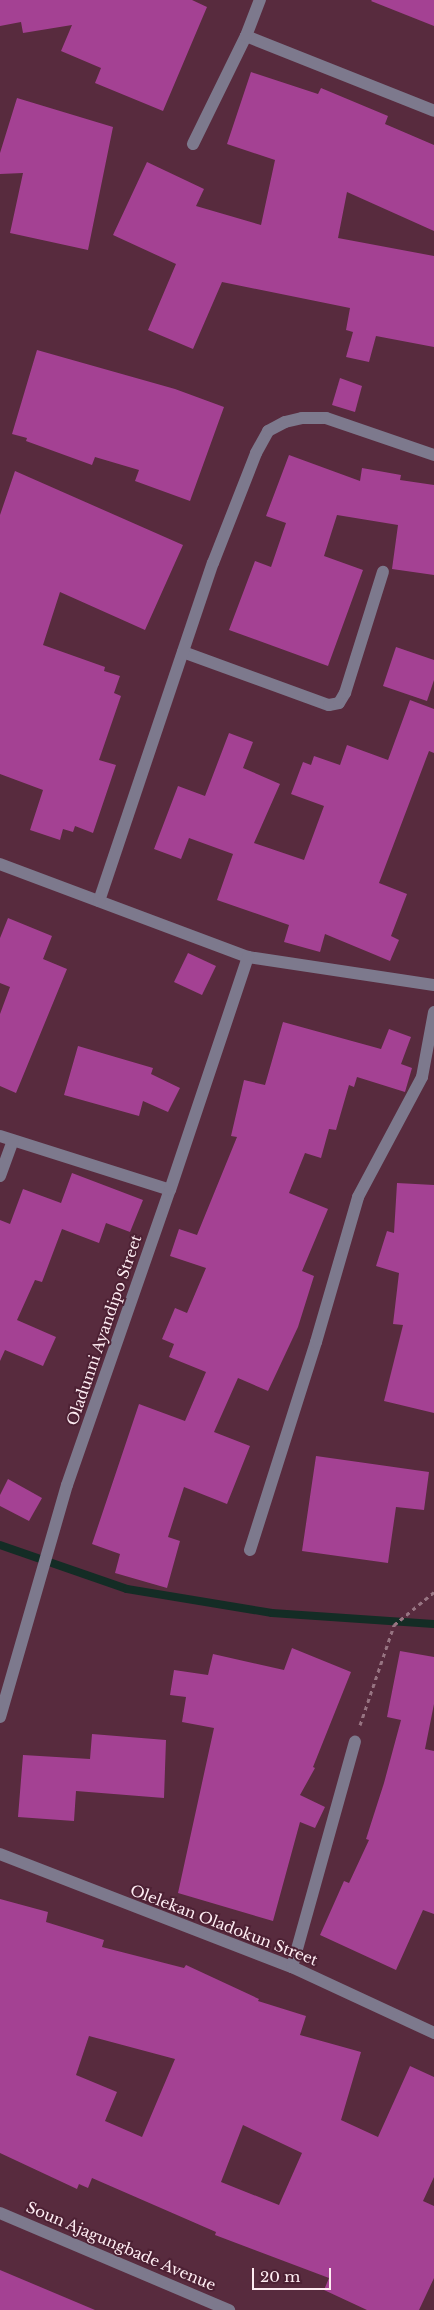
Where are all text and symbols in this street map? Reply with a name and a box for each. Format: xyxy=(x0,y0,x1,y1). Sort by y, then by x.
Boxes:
street label: Oladunni Ayandipo Street xyxy=(63,1232,145,1428)
street label: Olelekan Oladokun Street xyxy=(128,1881,320,1969)
street label: Soun Ajagungbade Avenue xyxy=(23,2198,219,2294)
scale bar xyxy=(254,2258,333,2290)
text: 20 m xyxy=(260,2267,300,2286)

